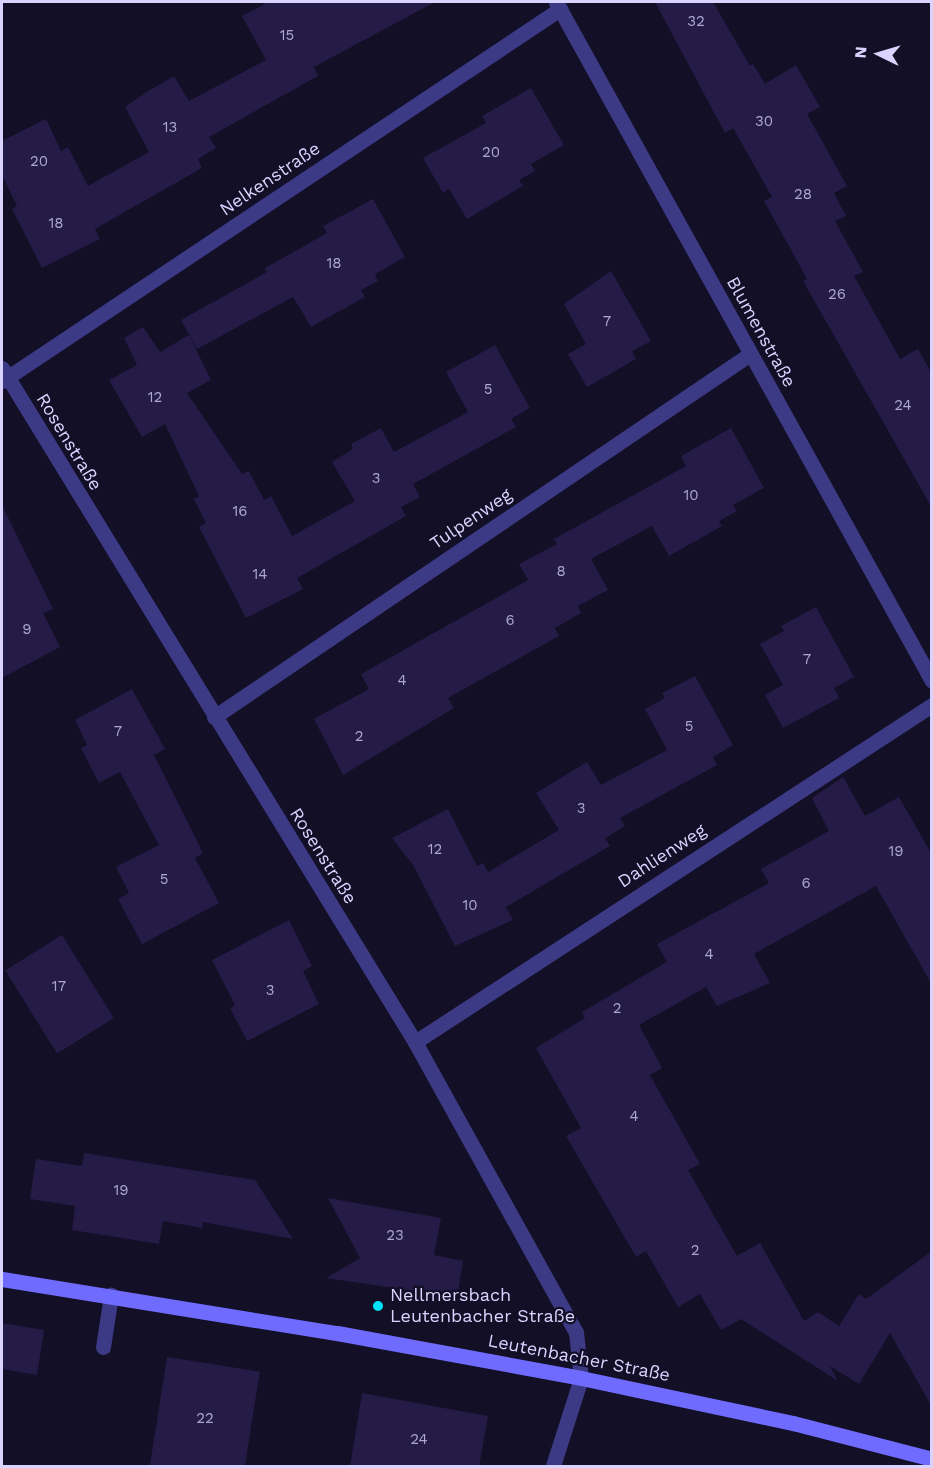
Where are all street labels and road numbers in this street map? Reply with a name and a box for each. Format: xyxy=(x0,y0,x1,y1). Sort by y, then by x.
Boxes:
street label: Nelkenstraße xyxy=(216,138,324,220)
street label: Blumenstraße xyxy=(722,273,800,391)
street label: Rosenstraße xyxy=(32,390,106,494)
street label: Tulpenweg xyxy=(426,484,516,554)
street label: Rosenstraße xyxy=(285,804,361,908)
street label: Dahlienweg xyxy=(614,820,710,892)
street label: Leutenbacher Straße xyxy=(486,1330,672,1386)

